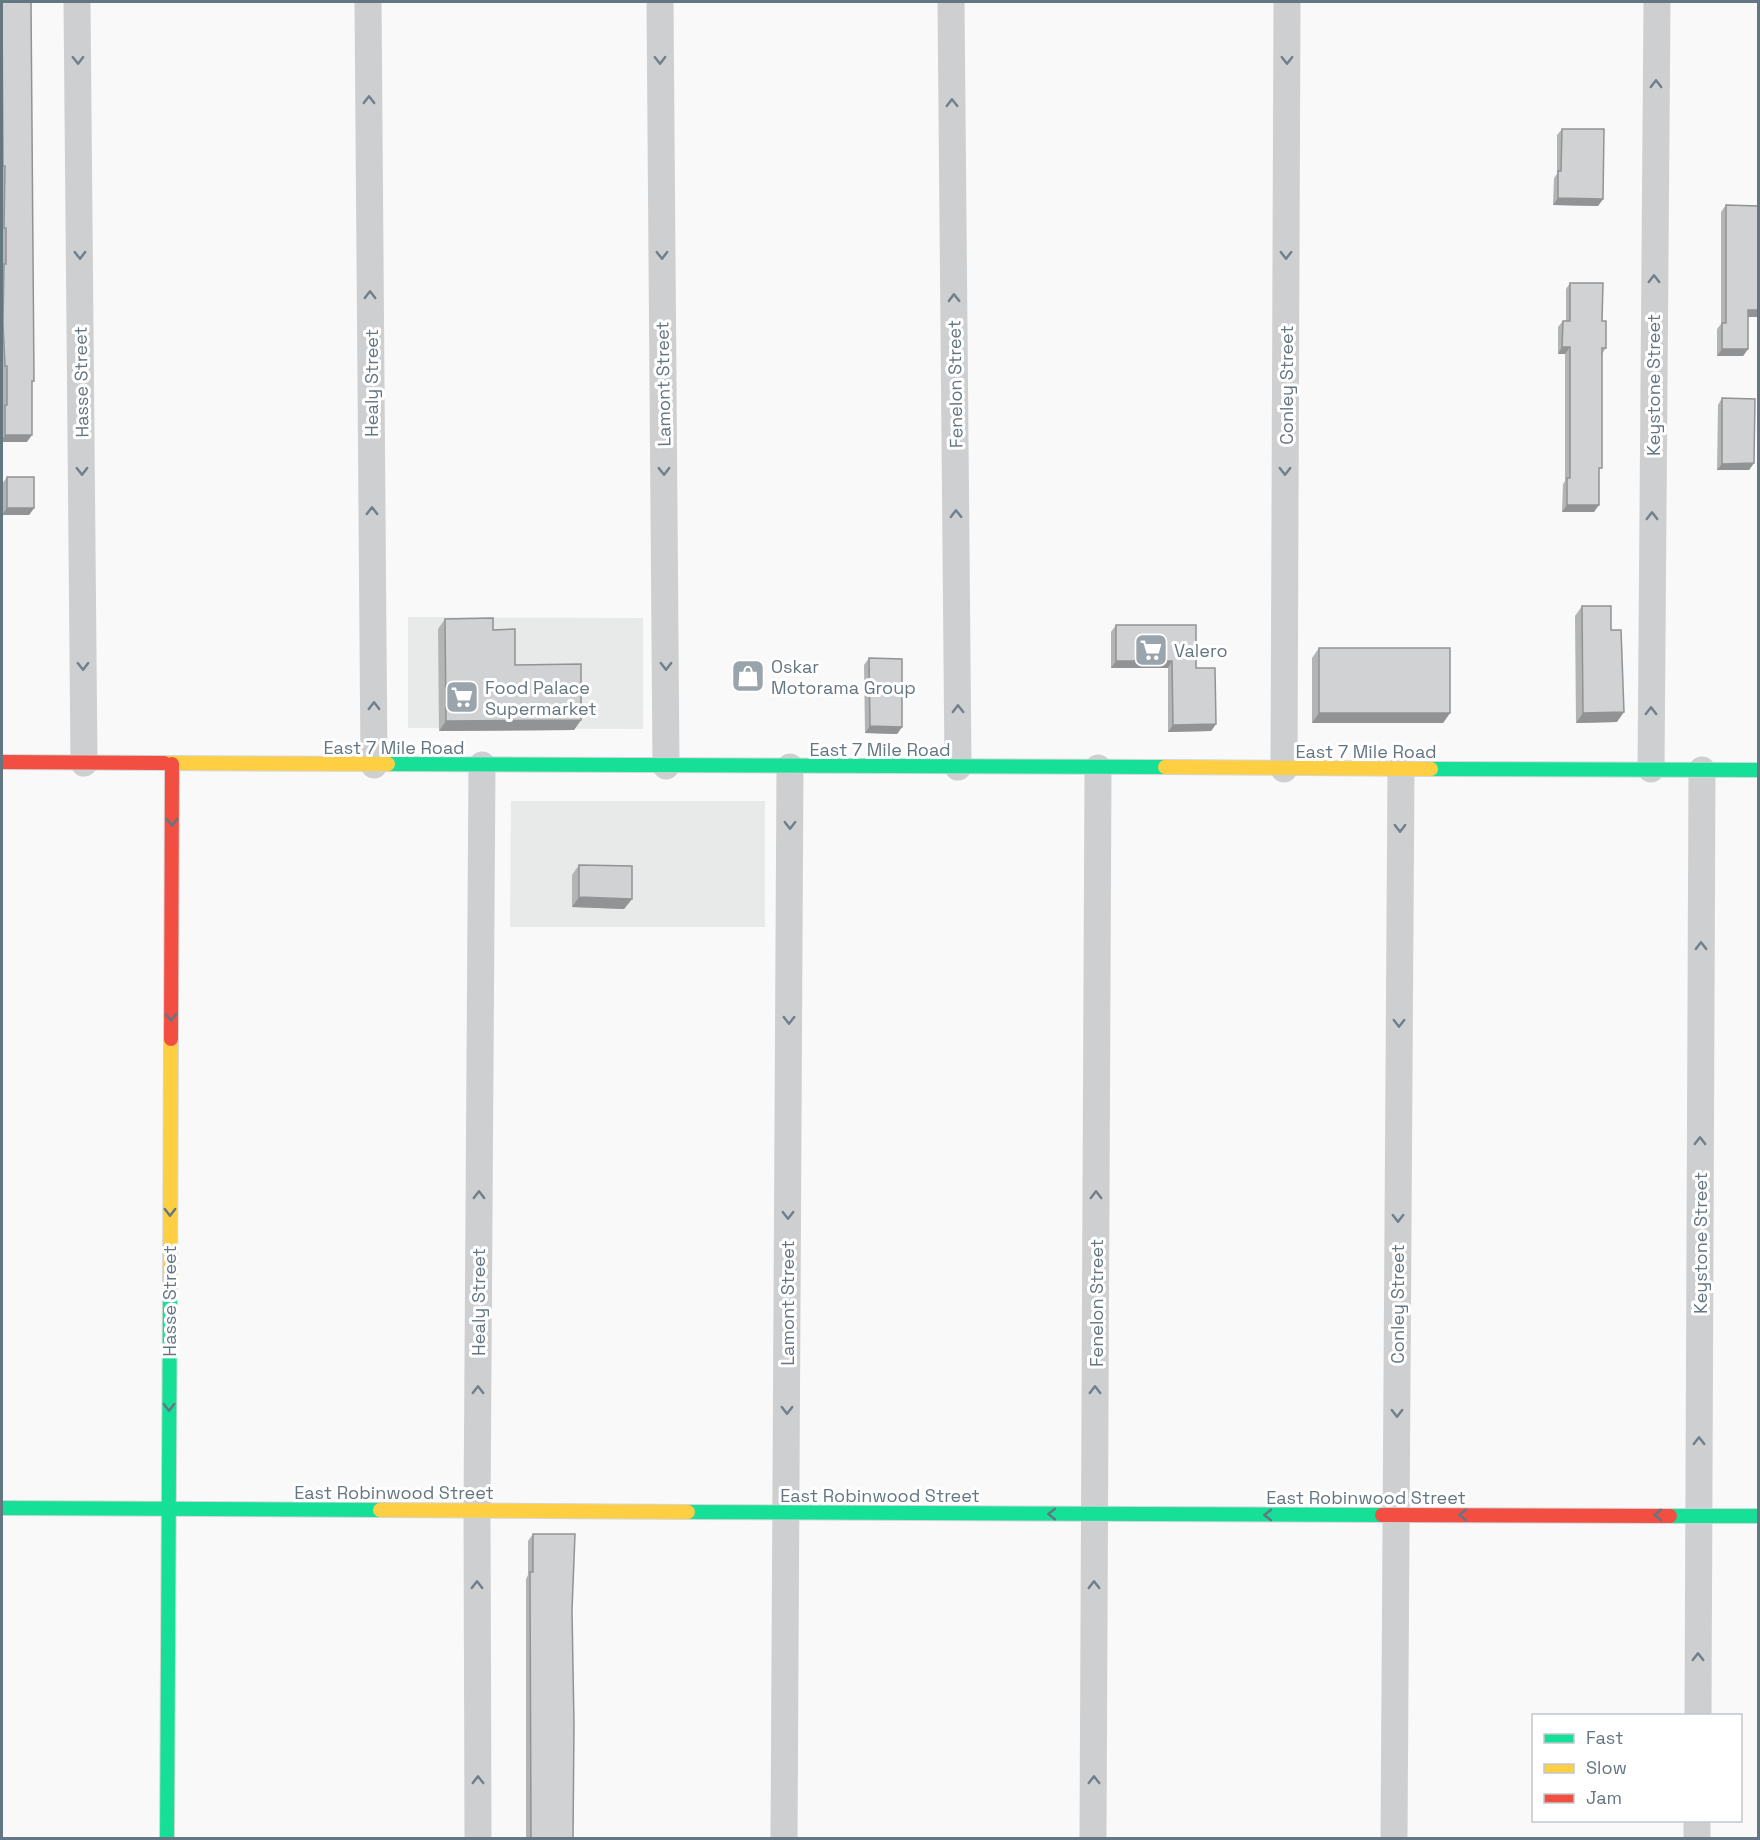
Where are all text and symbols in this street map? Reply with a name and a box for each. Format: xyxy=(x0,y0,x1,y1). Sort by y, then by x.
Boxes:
one-way arrow xyxy=(72,55,84,64)
one-way arrow xyxy=(654,55,666,64)
one-way arrow xyxy=(1281,55,1293,64)
one-way arrow xyxy=(1650,79,1662,88)
one-way arrow xyxy=(363,96,375,105)
one-way arrow xyxy=(946,98,958,107)
one-way arrow xyxy=(73,250,86,259)
one-way arrow xyxy=(656,250,668,259)
one-way arrow xyxy=(1280,250,1292,259)
one-way arrow xyxy=(1648,274,1660,283)
one-way arrow xyxy=(364,291,376,300)
one-way arrow xyxy=(948,293,960,302)
street label: Keystone Street xyxy=(1642,314,1665,456)
street label: Fenelon Street xyxy=(942,320,968,448)
street label: Lamont Street xyxy=(650,321,676,447)
street label: Conley Street xyxy=(1275,325,1298,445)
street label: Hasse Street xyxy=(69,326,93,438)
street label: Healy Street xyxy=(360,329,383,437)
one-way arrow xyxy=(75,466,88,475)
one-way arrow xyxy=(658,466,670,475)
one-way arrow xyxy=(1279,466,1291,475)
one-way arrow xyxy=(366,507,378,516)
one-way arrow xyxy=(950,509,962,518)
one-way arrow xyxy=(1646,511,1658,520)
supermarket icon: Valero xyxy=(1133,632,1169,668)
place label: Valero xyxy=(1174,639,1228,662)
place label: Oskar Motorama Group xyxy=(771,655,916,699)
shop icon: Oskar Motorama Group xyxy=(730,658,766,694)
one-way arrow xyxy=(77,661,89,670)
one-way arrow xyxy=(659,661,672,670)
place label: Food Palace Supermarket xyxy=(485,676,597,720)
supermarket icon: Food Palace Supermarket xyxy=(444,679,480,715)
one-way arrow xyxy=(368,702,380,711)
one-way arrow xyxy=(951,704,964,713)
one-way arrow xyxy=(1645,706,1657,715)
street label: East 7 Mile Road xyxy=(323,736,465,759)
street label: East 7 Mile Road xyxy=(809,738,951,761)
street label: East 7 Mile Road xyxy=(1295,740,1437,763)
one-way arrow xyxy=(165,818,178,827)
one-way arrow xyxy=(784,821,796,830)
one-way arrow xyxy=(1394,823,1406,832)
one-way arrow xyxy=(1695,942,1707,951)
one-way arrow xyxy=(165,1013,177,1022)
one-way arrow xyxy=(783,1016,795,1025)
one-way arrow xyxy=(1393,1018,1405,1027)
one-way arrow xyxy=(1694,1137,1706,1146)
street label: Keystone Street xyxy=(1689,1172,1712,1314)
one-way arrow xyxy=(473,1191,485,1200)
one-way arrow xyxy=(1090,1191,1102,1200)
one-way arrow xyxy=(164,1208,176,1217)
one-way arrow xyxy=(782,1211,794,1220)
one-way arrow xyxy=(1392,1213,1404,1222)
street label: Fenelon Street xyxy=(1085,1239,1108,1367)
street label: Lamont Street xyxy=(776,1240,799,1366)
street label: Conley Street xyxy=(1386,1244,1409,1364)
street label: Hasse Street xyxy=(158,1245,181,1357)
street label: Healy Street xyxy=(467,1248,490,1356)
one-way arrow xyxy=(472,1386,484,1395)
one-way arrow xyxy=(1089,1386,1101,1395)
one-way arrow xyxy=(163,1403,175,1412)
one-way arrow xyxy=(781,1406,793,1415)
one-way arrow xyxy=(1391,1408,1403,1417)
one-way arrow xyxy=(1693,1437,1705,1446)
street label: East Robinwood Street xyxy=(294,1481,494,1504)
street label: East Robinwood Street xyxy=(780,1484,980,1507)
street label: East Robinwood Street xyxy=(1266,1486,1466,1509)
one-way arrow xyxy=(1048,1508,1057,1520)
one-way arrow xyxy=(1264,1508,1273,1521)
one-way arrow xyxy=(1459,1509,1468,1521)
one-way arrow xyxy=(1654,1509,1663,1521)
one-way arrow xyxy=(471,1581,483,1590)
one-way arrow xyxy=(1088,1581,1100,1590)
one-way arrow xyxy=(1692,1653,1704,1662)
legend xyxy=(1532,1714,1742,1822)
text: Fast xyxy=(1586,1726,1623,1749)
text: Slow xyxy=(1586,1756,1627,1779)
one-way arrow xyxy=(472,1776,484,1785)
one-way arrow xyxy=(1088,1776,1100,1785)
text: Jam xyxy=(1586,1786,1622,1809)

